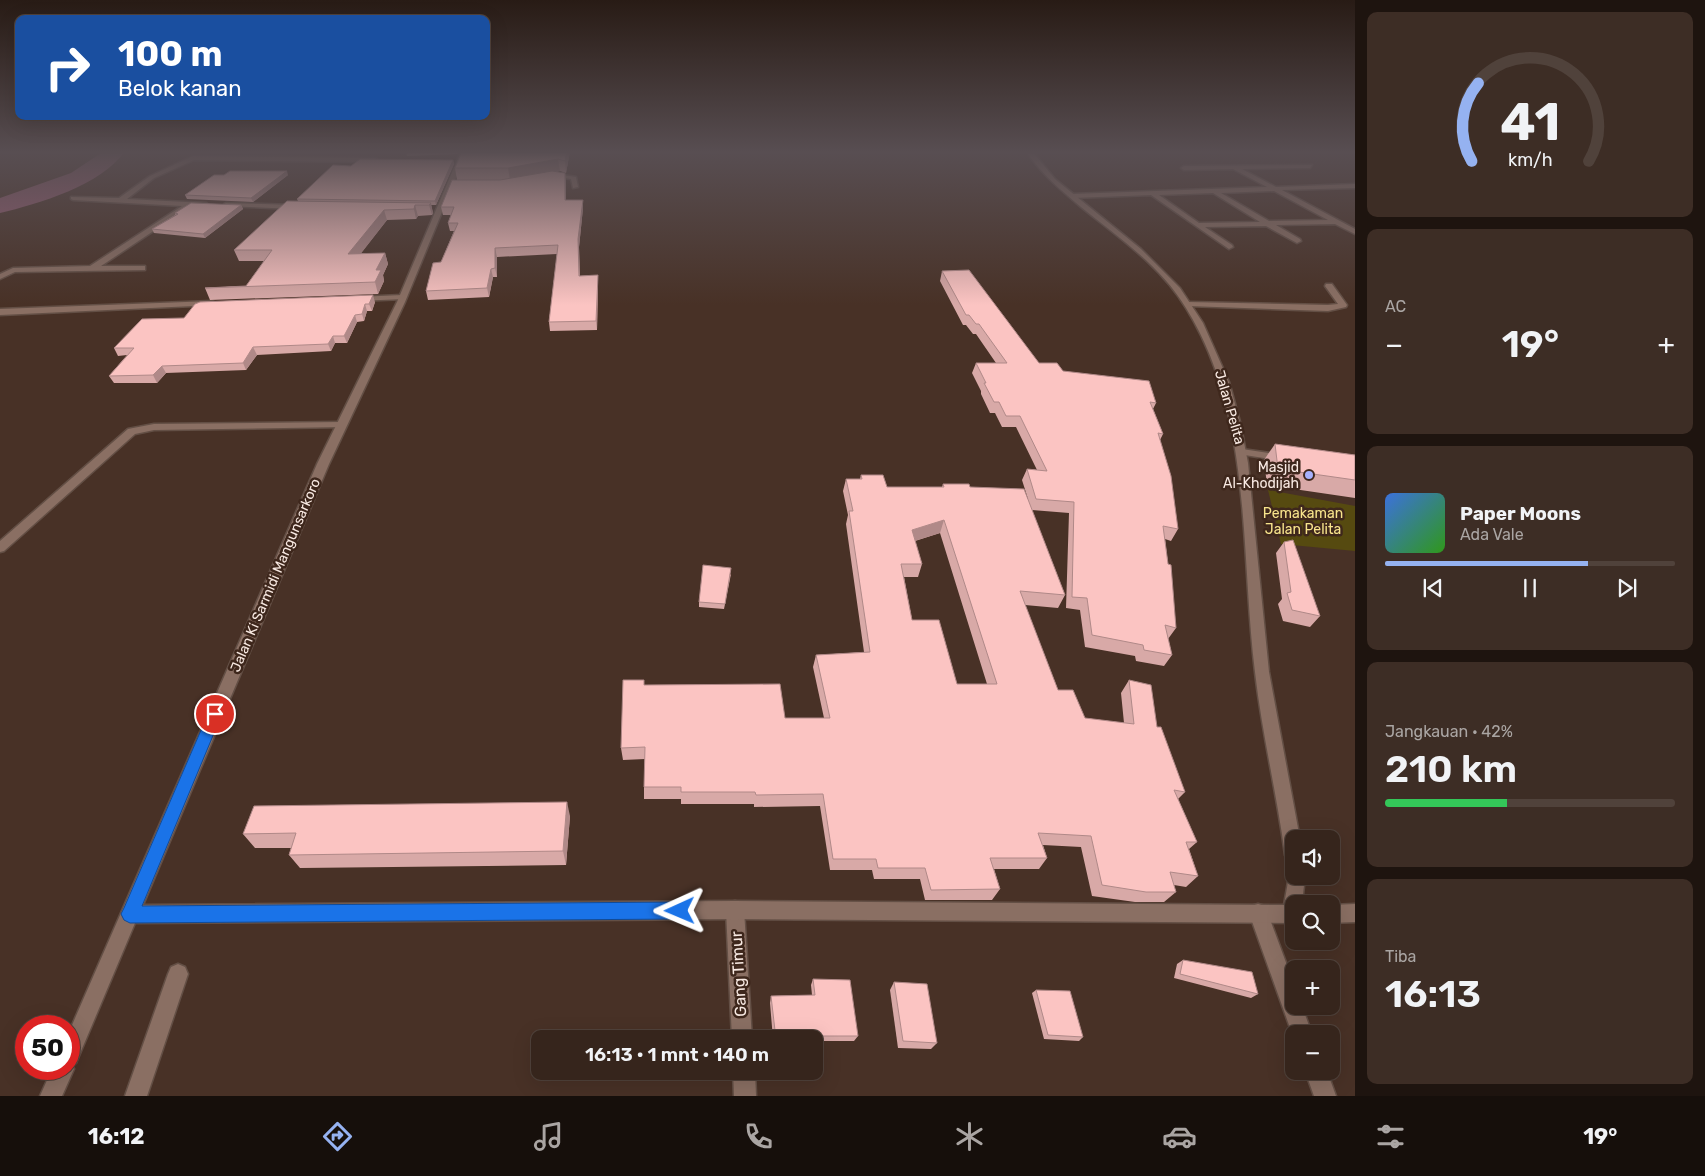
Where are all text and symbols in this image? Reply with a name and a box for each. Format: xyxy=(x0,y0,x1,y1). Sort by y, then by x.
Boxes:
text: 100 m xyxy=(118,33,223,75)
icon: right xyxy=(35,35,100,100)
text: Belok kanan xyxy=(118,75,242,102)
text: 41 xyxy=(1500,91,1560,153)
text: km/h xyxy=(1508,149,1552,170)
text: AC xyxy=(1385,297,1406,316)
text: 19° xyxy=(1502,321,1559,367)
text: − xyxy=(1385,328,1403,361)
text: + xyxy=(1658,328,1675,361)
street label: Jalan Pelita xyxy=(1211,368,1248,446)
place label: Masjid Al-Khodijah xyxy=(1223,459,1299,492)
marker: Masjid Al-Khodijah xyxy=(1303,469,1315,481)
street label: Jalan Ki Sarmidi Mangunsarkoro xyxy=(227,476,324,674)
text: Paper Moons xyxy=(1460,502,1581,525)
park label: Pemakaman Jalan Pelita xyxy=(1263,505,1343,538)
text: Ada Vale xyxy=(1460,525,1524,544)
icon: previous xyxy=(1419,574,1447,602)
icon: pause xyxy=(1516,574,1544,602)
icon: next xyxy=(1613,574,1641,602)
pin xyxy=(194,693,236,735)
icon: arrive xyxy=(201,700,229,728)
text: Jangkauan · 42% xyxy=(1385,722,1513,741)
text: 210 km xyxy=(1385,746,1517,792)
map controls xyxy=(1285,830,1340,1080)
button: sound xyxy=(1285,830,1340,885)
position arrow xyxy=(653,884,705,936)
button: search xyxy=(1285,895,1340,950)
street label: Gang Timur xyxy=(727,931,750,1017)
text: Tiba xyxy=(1385,947,1416,966)
button: + xyxy=(1285,960,1340,1015)
text: 16:13 xyxy=(1385,971,1481,1017)
speed limit sign: 50 xyxy=(15,1015,80,1080)
button: − xyxy=(1285,1025,1340,1080)
text: 16:13 · 1 mnt · 140 m xyxy=(585,1043,769,1066)
icon: directions xyxy=(320,1119,355,1154)
icon: music xyxy=(531,1119,566,1154)
icon: phone xyxy=(741,1119,776,1154)
icon: climate xyxy=(952,1119,987,1154)
icon: car xyxy=(1162,1119,1197,1154)
icon: filters xyxy=(1373,1119,1408,1154)
text: 16:12 xyxy=(88,1123,145,1150)
text: 19° xyxy=(1583,1123,1617,1150)

